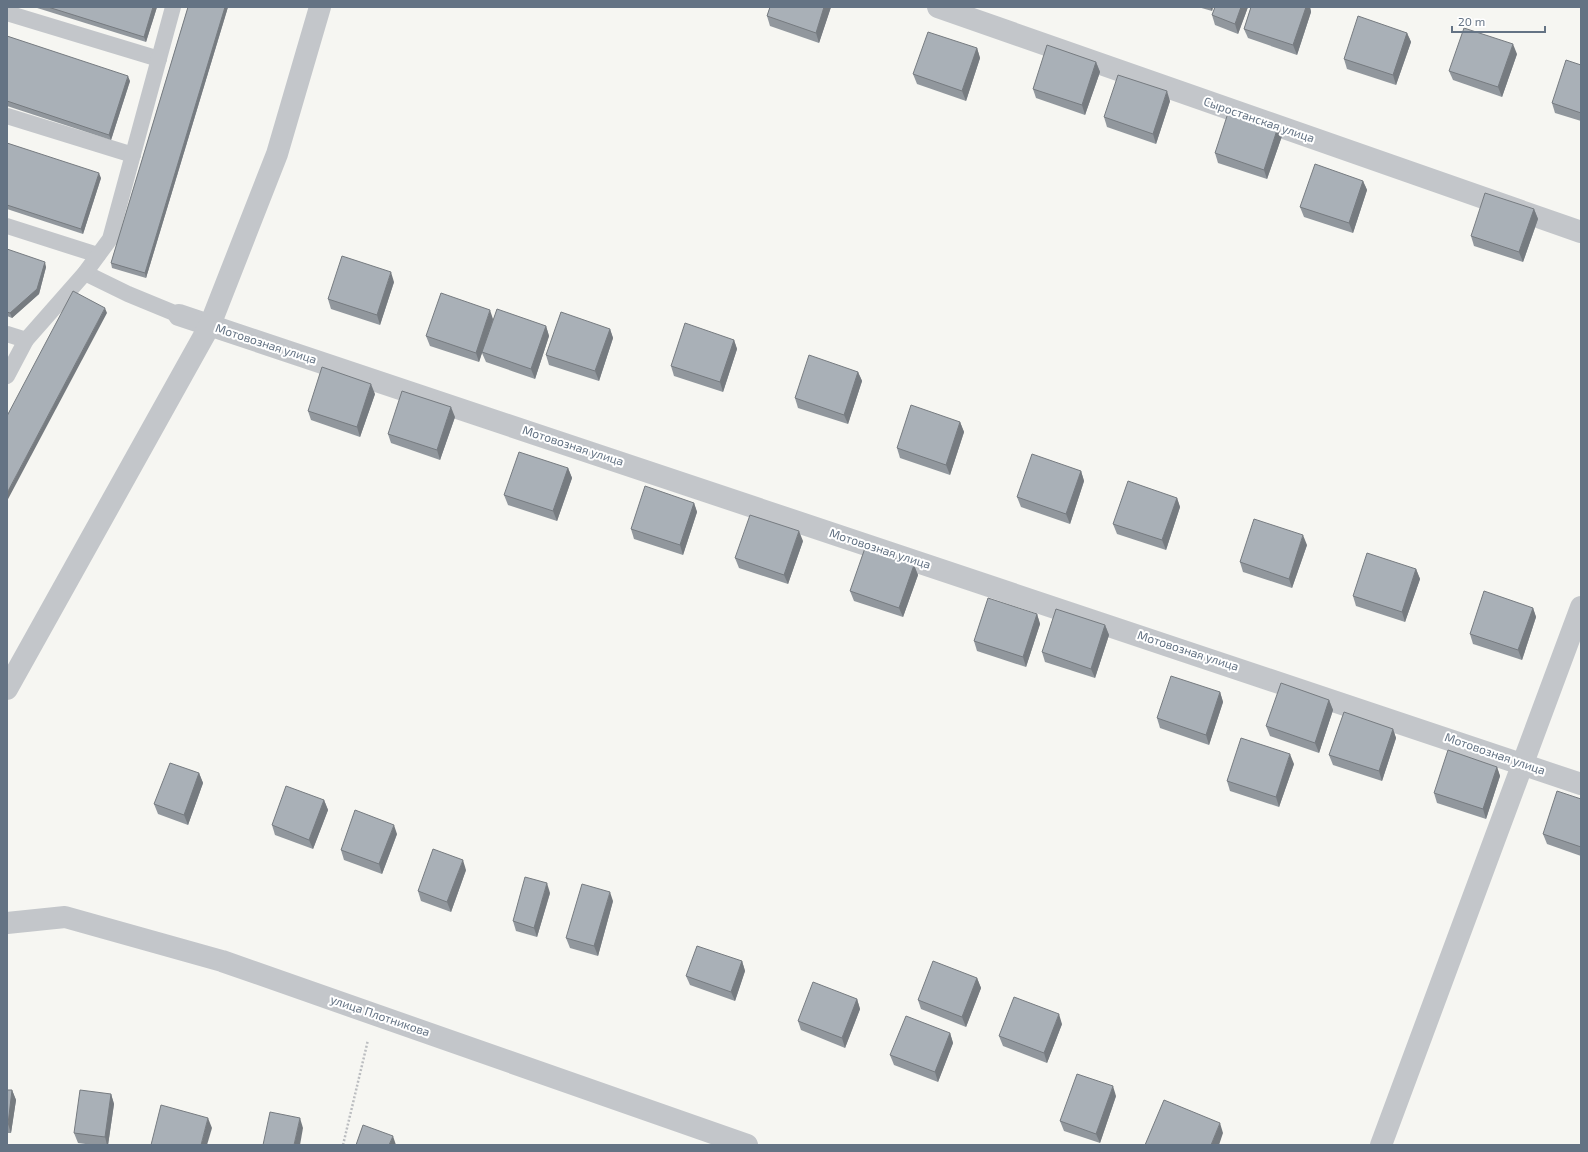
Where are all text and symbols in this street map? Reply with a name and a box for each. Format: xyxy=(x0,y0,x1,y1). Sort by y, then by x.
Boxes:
scale bar xyxy=(1452,8,1545,34)
text: 20 m xyxy=(1458,14,1485,28)
street label: Сыростанская улица xyxy=(1202,93,1317,146)
street label: Мотовозная улица xyxy=(214,320,319,367)
street label: Мотовозная улица xyxy=(521,422,626,469)
street label: Мотовозная улица xyxy=(828,525,933,572)
street label: Мотовозная улица xyxy=(1136,627,1241,674)
street label: Мотовозная улица xyxy=(1443,729,1548,778)
street label: улица Плотникова xyxy=(328,991,432,1040)

